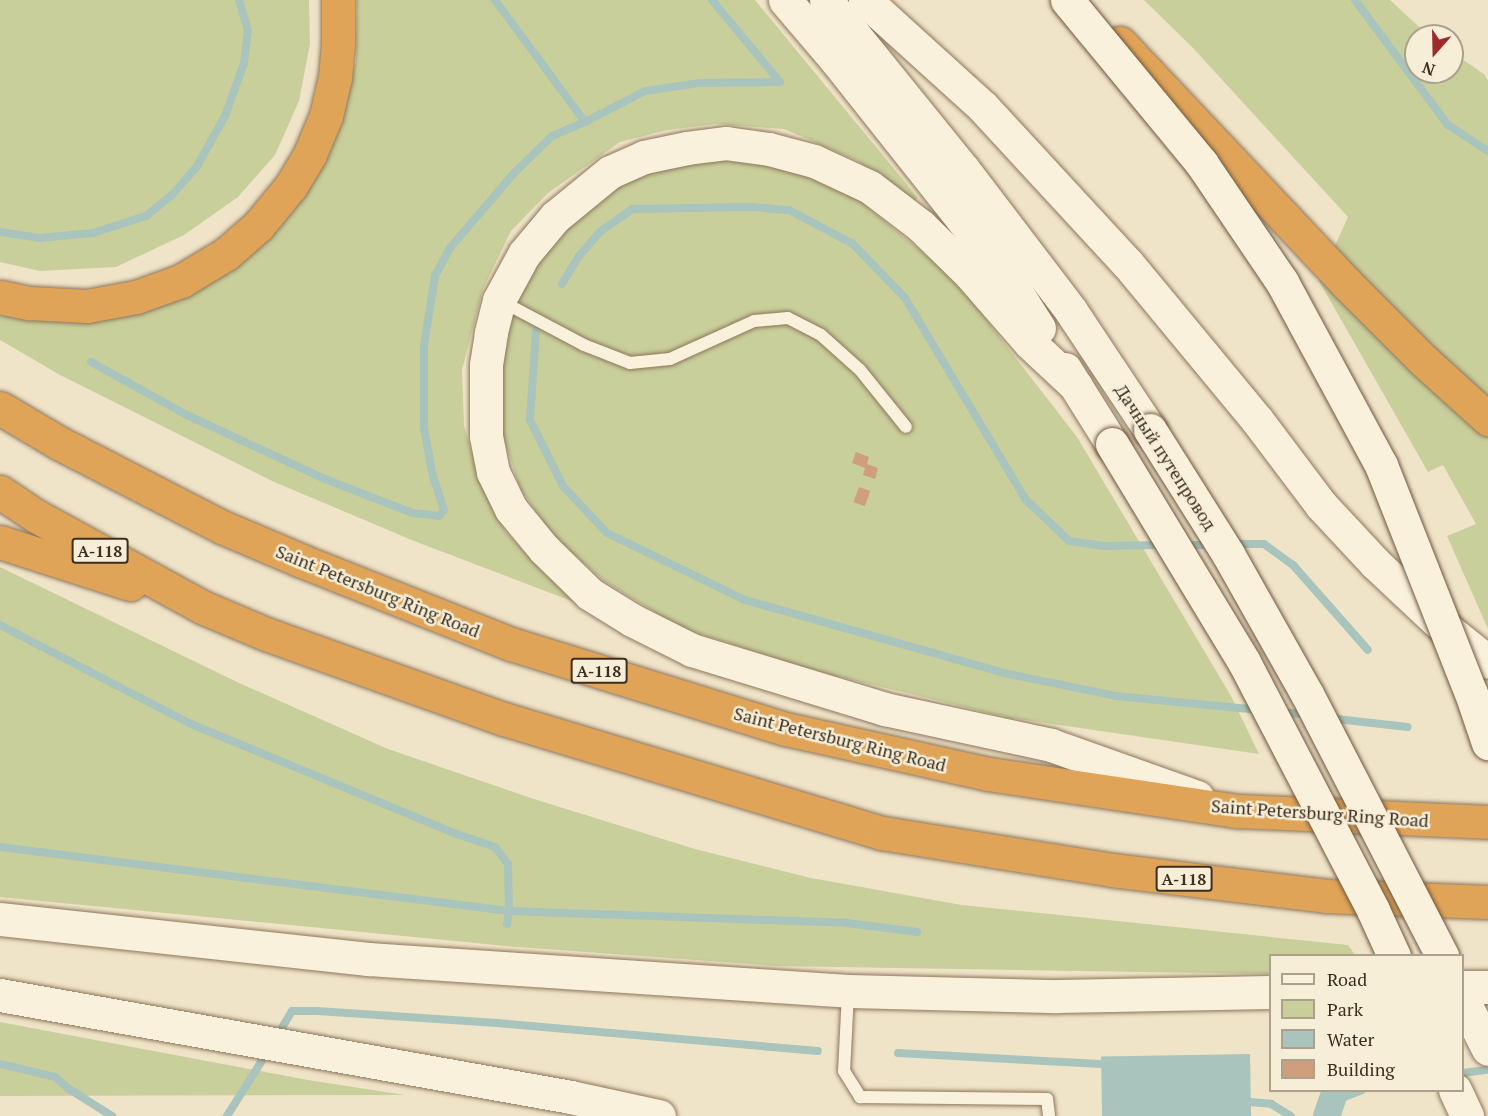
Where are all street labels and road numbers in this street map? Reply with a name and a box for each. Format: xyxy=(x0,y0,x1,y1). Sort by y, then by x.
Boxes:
street label: Дачный путепровод xyxy=(1111,380,1221,534)
road number: А-118 xyxy=(72,538,128,564)
street label: Saint Petersburg Ring Road xyxy=(273,540,483,642)
road number: А-118 xyxy=(570,658,628,684)
street label: Saint Petersburg Ring Road xyxy=(732,702,948,776)
street label: Saint Petersburg Ring Road xyxy=(1210,795,1430,831)
road number: А-118 xyxy=(1156,866,1212,892)

